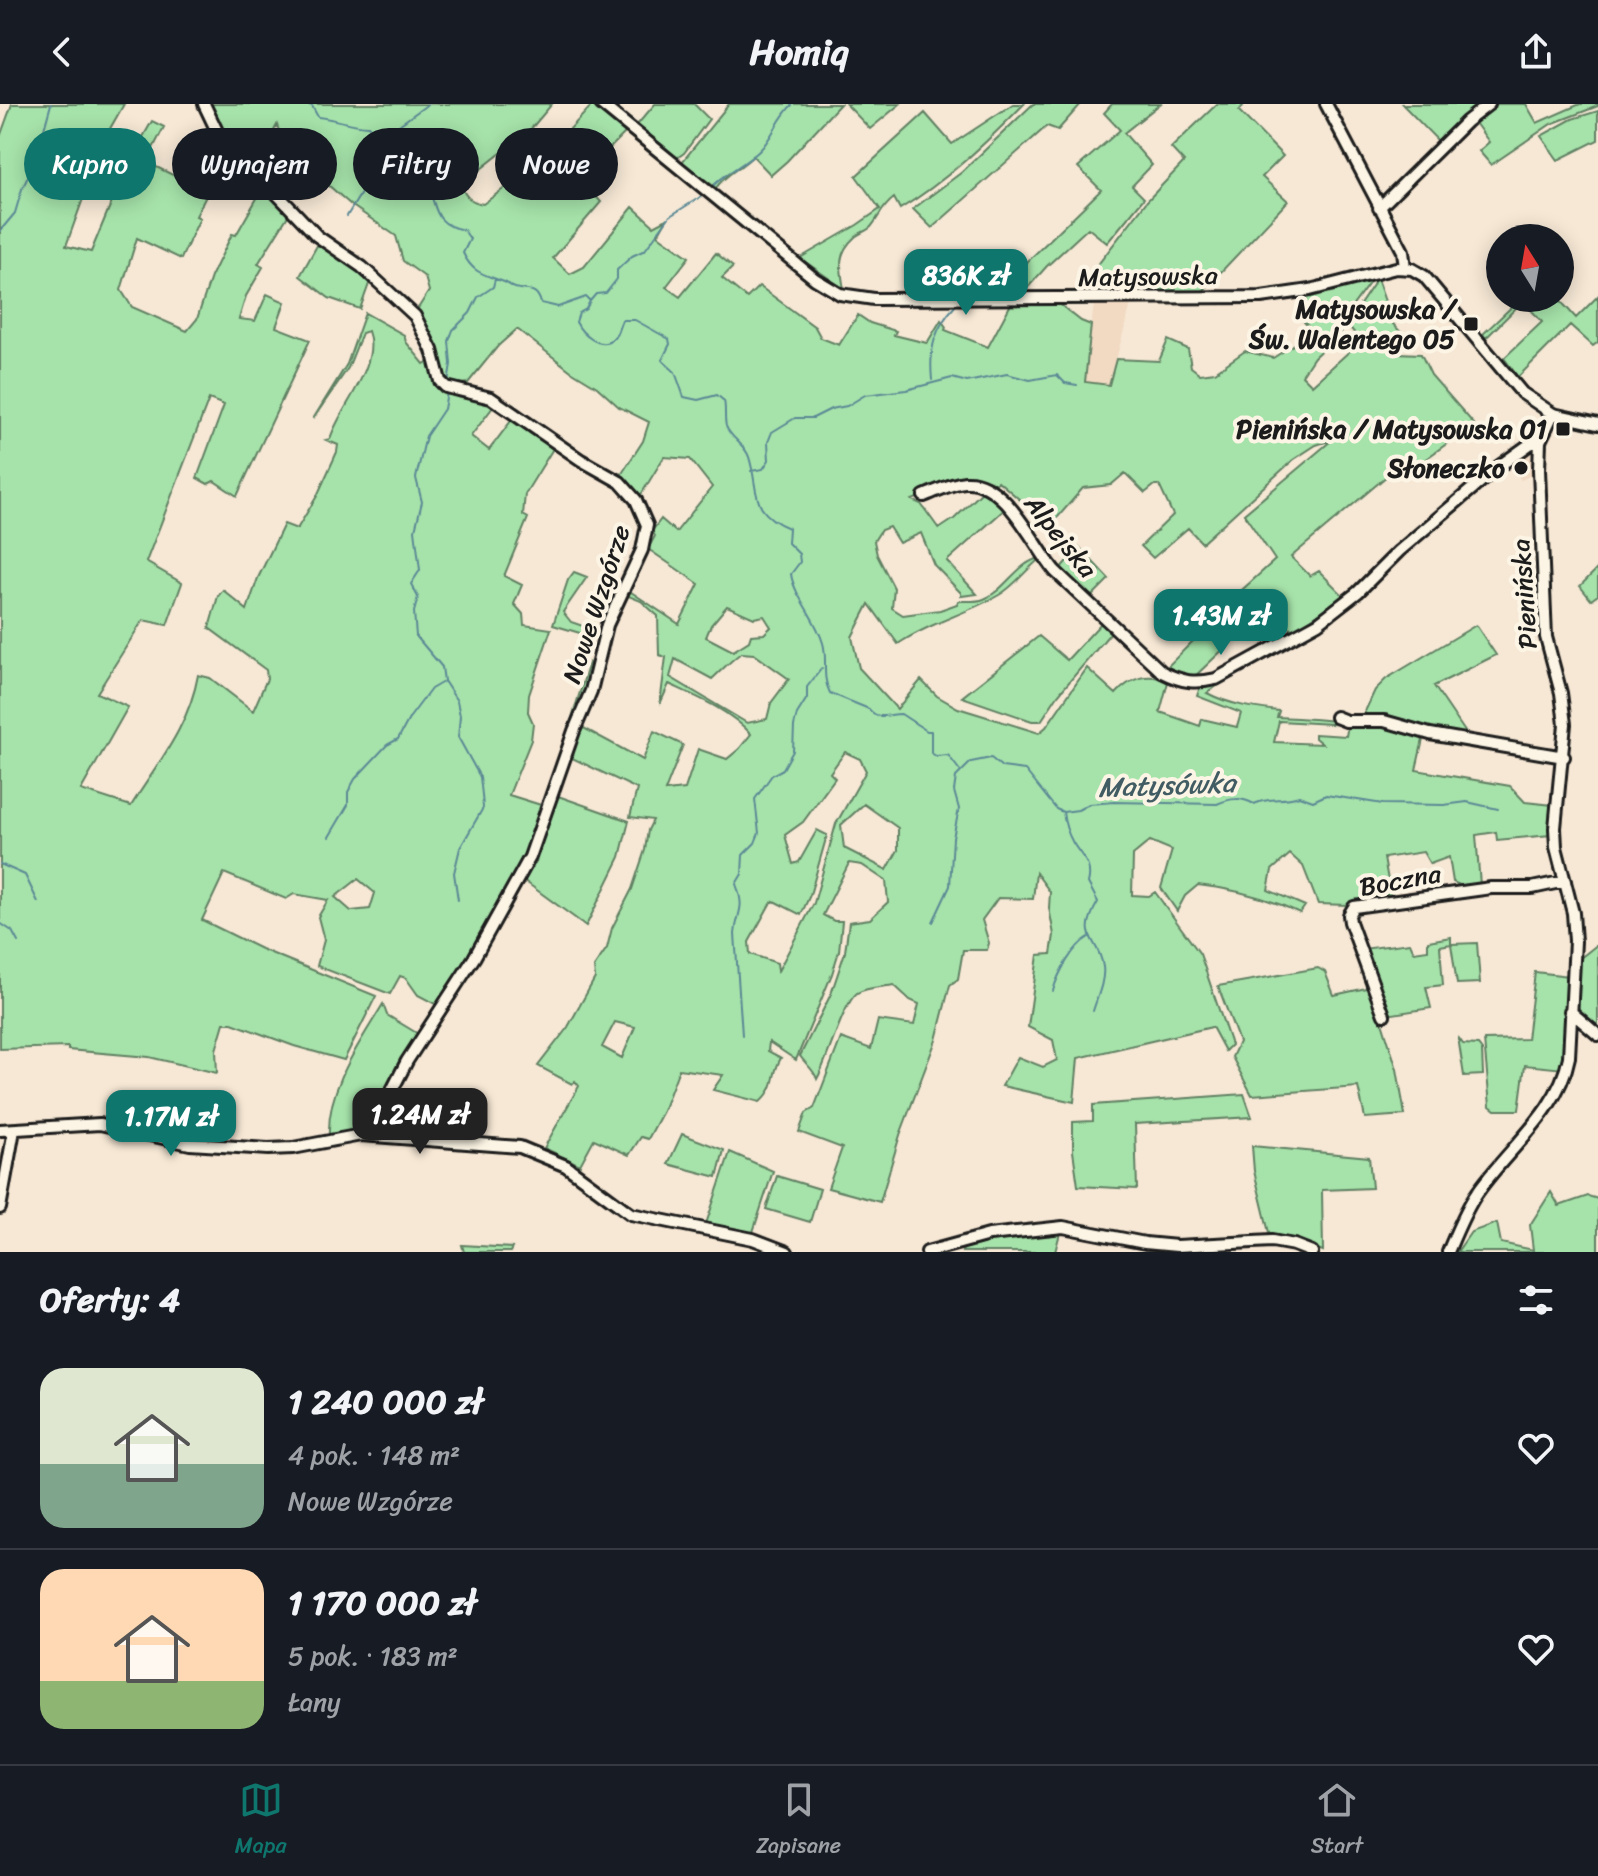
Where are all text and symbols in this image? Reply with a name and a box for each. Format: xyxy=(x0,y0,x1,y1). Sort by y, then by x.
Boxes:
text: Homiq xyxy=(750,20,848,84)
icon: back xyxy=(40,30,84,74)
icon: share xyxy=(1514,30,1558,74)
chip: Kupno xyxy=(24,128,156,200)
chip: Wynajem xyxy=(172,128,337,200)
chip: Filtry xyxy=(353,128,479,200)
chip: Nowe xyxy=(495,128,618,200)
north arrow xyxy=(1486,224,1574,312)
map controls xyxy=(1486,224,1574,312)
pin: 836K zł xyxy=(892,249,1040,317)
text: 836K zł xyxy=(922,252,1010,298)
street label: Matysowska xyxy=(1078,252,1218,300)
place label: Matysowska / Św. Walentego 05 xyxy=(1248,286,1458,362)
marker: Matysowska / Św. Walentego 05 xyxy=(1462,315,1480,333)
place label: Pienińska / Matysowska 01 xyxy=(1236,406,1547,452)
marker: Pienińska / Matysowska 01 xyxy=(1554,420,1572,438)
place label: Słoneczko xyxy=(1387,445,1505,491)
marker: Słoneczko xyxy=(1512,459,1530,477)
street label: Alpejska xyxy=(1012,483,1110,589)
street label: Nowe Wzgórze xyxy=(549,519,643,689)
street label: Pienińska xyxy=(1497,537,1551,651)
pin: 1.43M zł xyxy=(1138,589,1304,657)
text: 1.43M zł xyxy=(1172,592,1270,638)
water label: Matysówka xyxy=(1097,758,1239,812)
street label: Boczna xyxy=(1356,850,1445,910)
pin: 1.24M zł xyxy=(337,1088,503,1156)
pin: 1.17M zł xyxy=(88,1090,254,1158)
text: 1.24M zł xyxy=(370,1091,470,1137)
text: 1.17M zł xyxy=(124,1093,218,1139)
text: Oferty: 4 xyxy=(40,1270,180,1330)
icon: filters xyxy=(1514,1278,1558,1322)
text: 1 240 000 zł xyxy=(288,1372,483,1432)
icon: home xyxy=(104,1400,200,1496)
icon: heart xyxy=(1514,1426,1558,1470)
text: 4 pok. · 148 m² xyxy=(288,1432,460,1478)
text: Nowe Wzgórze xyxy=(288,1478,453,1524)
text: 1 170 000 zł xyxy=(288,1573,476,1633)
icon: home xyxy=(104,1601,200,1697)
icon: heart xyxy=(1514,1627,1558,1671)
text: 5 pok. · 183 m² xyxy=(288,1633,458,1679)
text: Łany xyxy=(288,1679,341,1725)
tab: Mapa xyxy=(235,1778,286,1865)
tab: Zapisane xyxy=(756,1778,841,1865)
tab: Start xyxy=(1311,1778,1363,1865)

